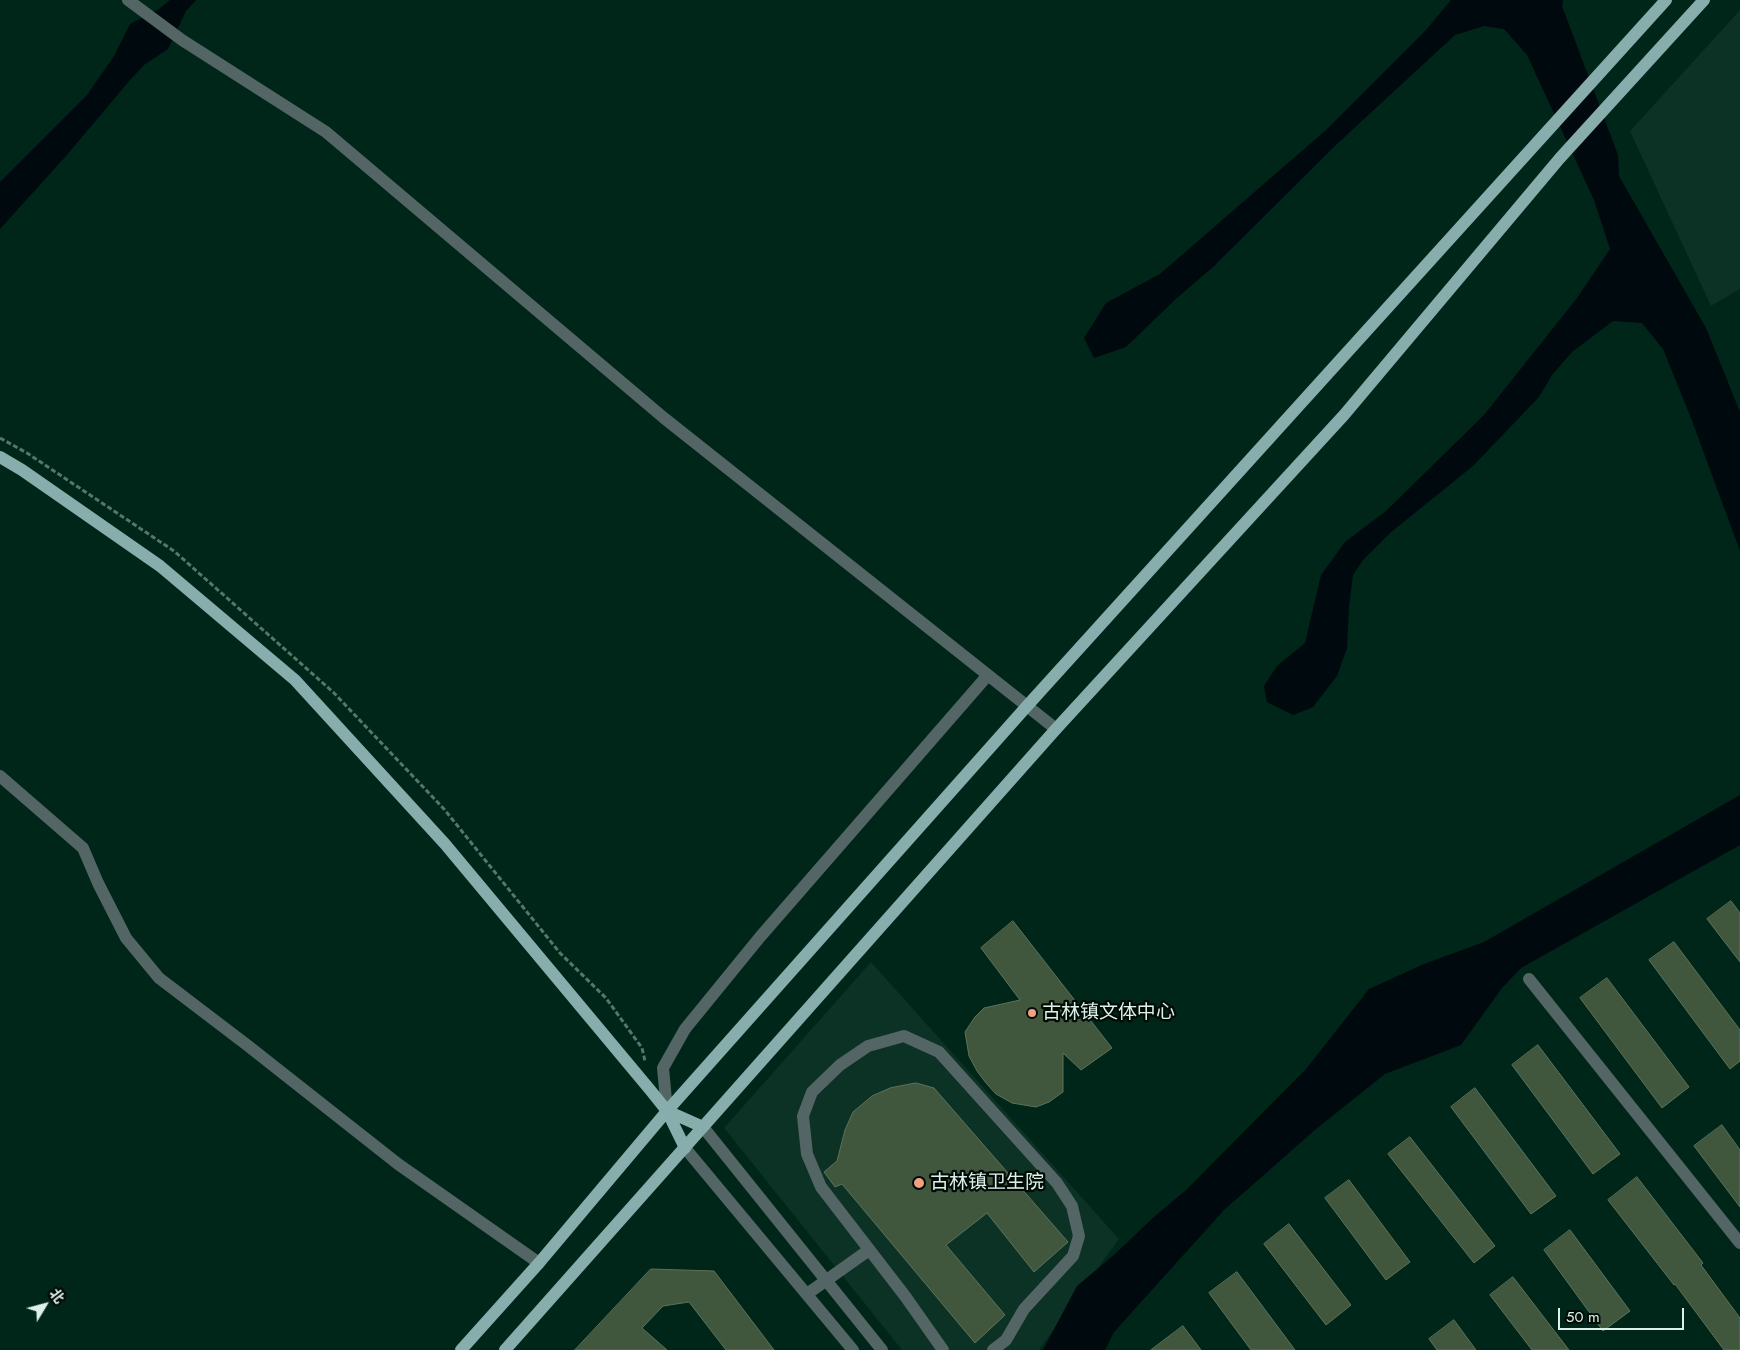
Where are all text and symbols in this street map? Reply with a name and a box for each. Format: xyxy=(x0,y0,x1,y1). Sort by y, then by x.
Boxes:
place label: 古林镇文体中心 xyxy=(1042,1002,1175,1024)
marker: 古林镇文体中心 xyxy=(1026,1007,1038,1019)
place label: 古林镇卫生院 xyxy=(930,1172,1044,1194)
marker: 古林镇卫生院 xyxy=(912,1176,926,1190)
north arrow xyxy=(20,1280,70,1330)
text: 北 xyxy=(45,1284,69,1308)
scale bar xyxy=(1560,1298,1686,1330)
text: 50 m xyxy=(1566,1306,1600,1328)

